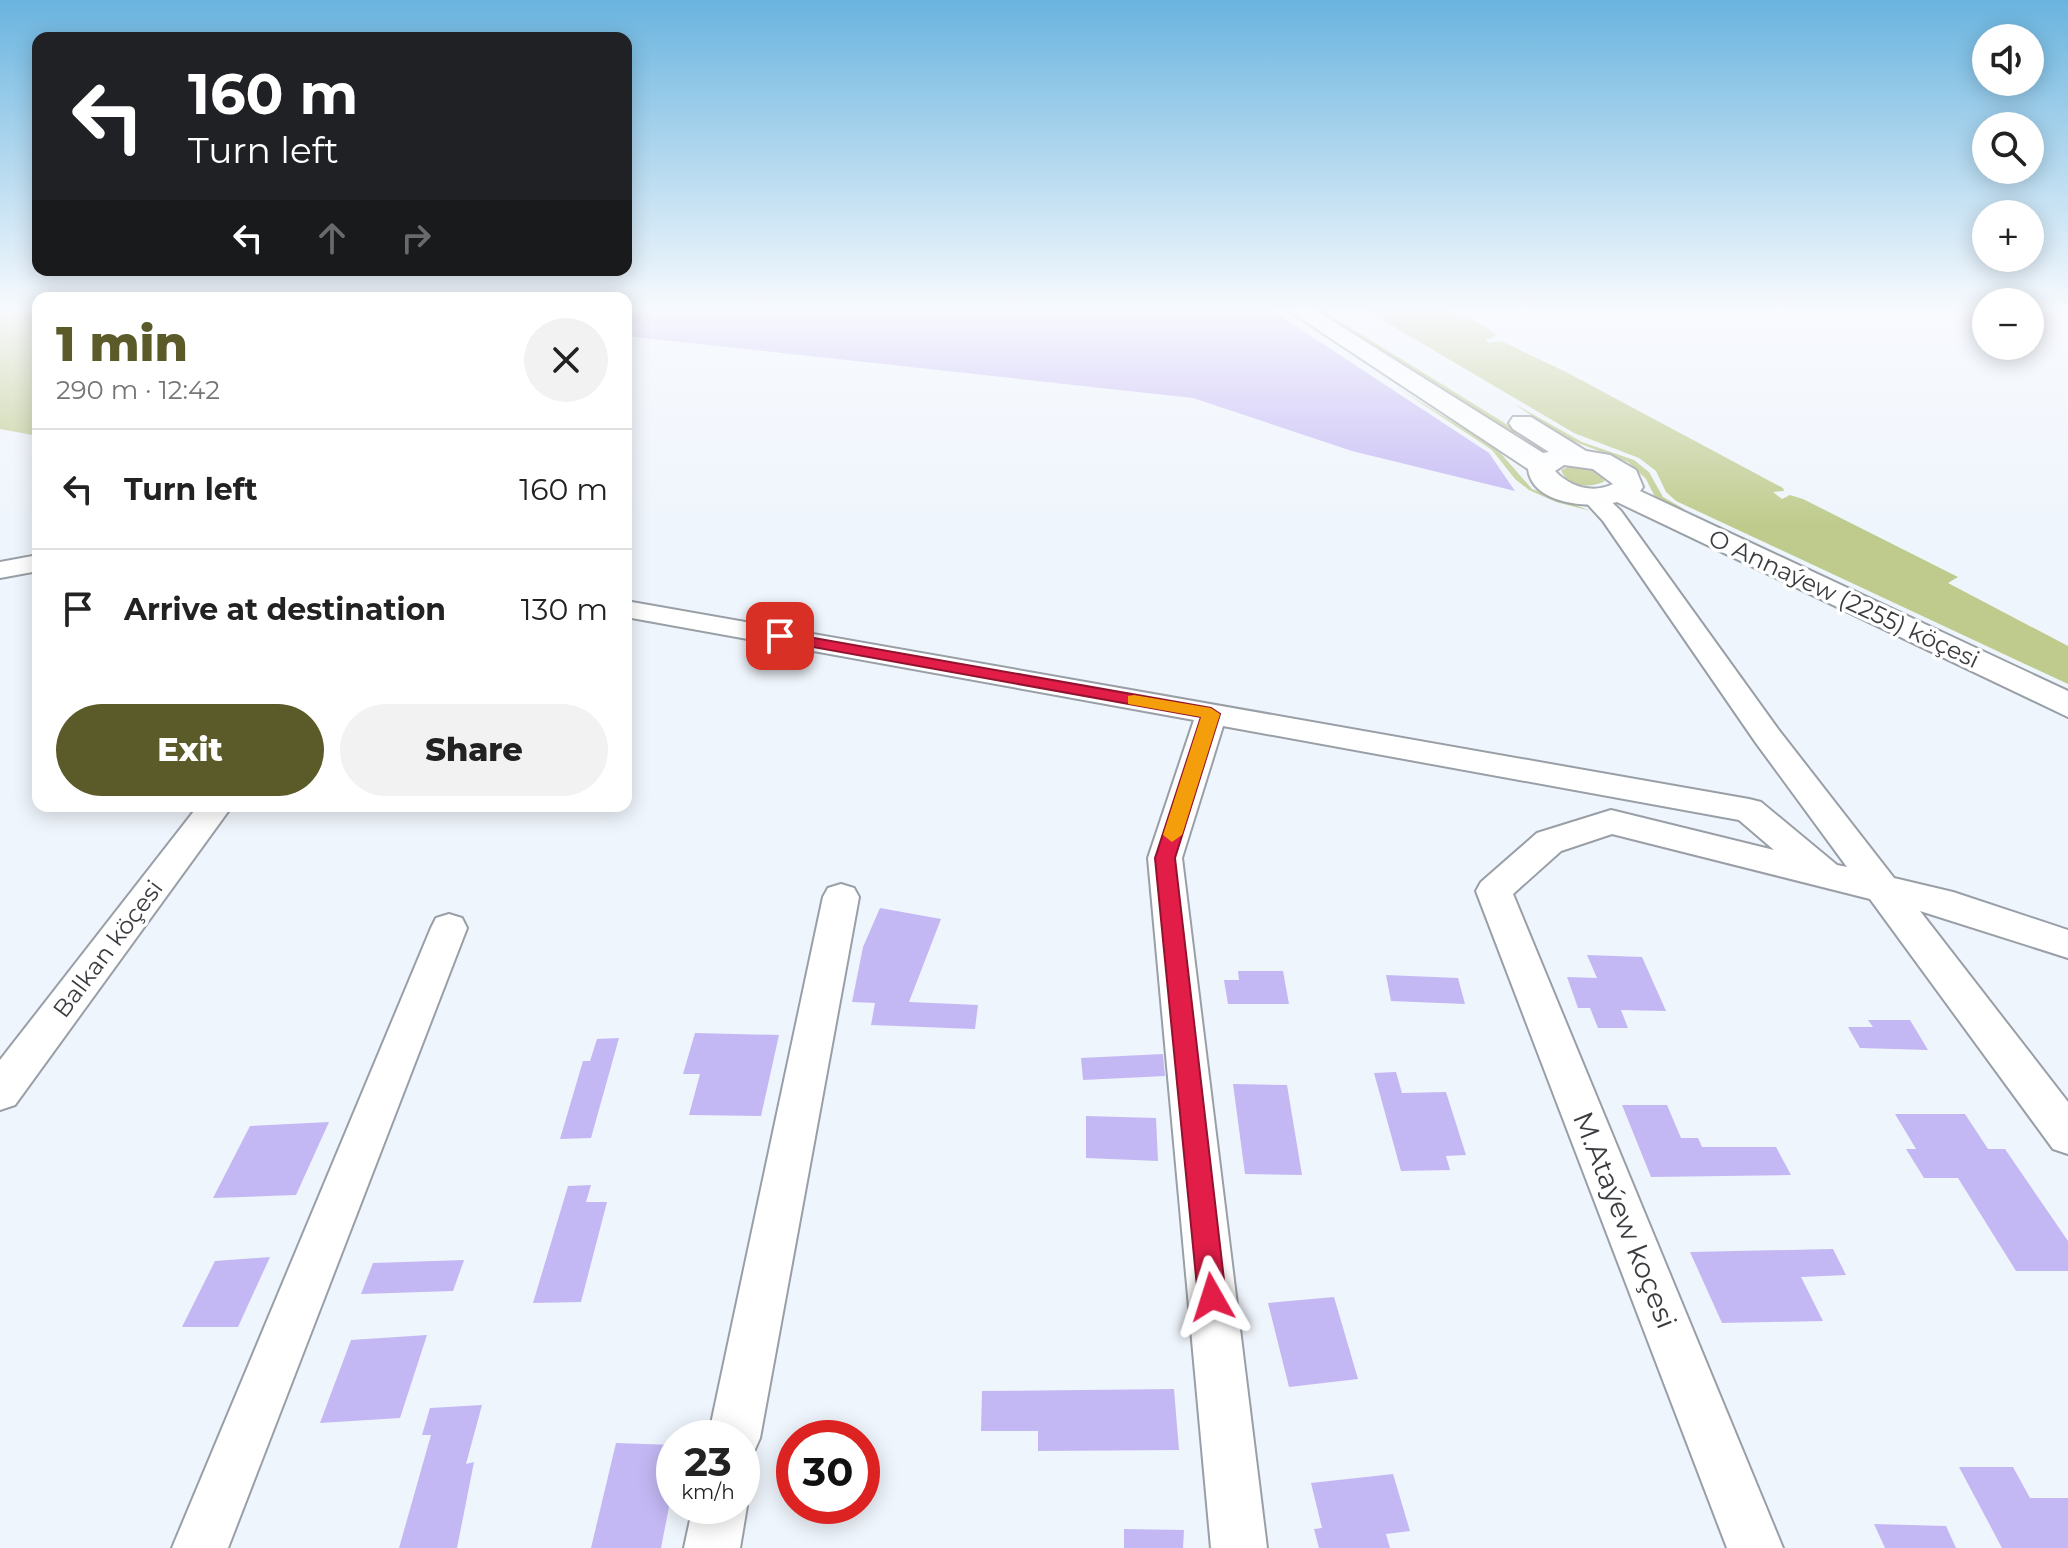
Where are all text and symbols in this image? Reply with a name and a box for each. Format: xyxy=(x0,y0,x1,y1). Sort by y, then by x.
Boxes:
map controls xyxy=(1972,24,2044,360)
button: sound xyxy=(1972,24,2044,96)
text: 160 m xyxy=(188,60,358,128)
icon: left xyxy=(56,64,160,168)
button: search xyxy=(1972,112,2044,184)
text: Turn left xyxy=(188,128,339,172)
button: + xyxy=(1972,200,2044,272)
icon: left xyxy=(226,216,270,260)
icon: ahead xyxy=(310,216,354,260)
icon: right xyxy=(394,216,438,260)
button: − xyxy=(1972,288,2044,360)
text: 1 min xyxy=(56,315,188,373)
button: close xyxy=(524,318,608,402)
text: 290 m · 12:42 xyxy=(56,374,220,406)
icon: left xyxy=(56,467,100,511)
text: Turn left xyxy=(124,471,257,508)
text: 160 m xyxy=(519,471,608,508)
street label: O Annaýew (2255) köçesi xyxy=(1704,523,1984,674)
icon: arrive xyxy=(56,587,100,631)
text: Arrive at destination xyxy=(124,591,446,628)
text: 130 m xyxy=(521,591,608,628)
pin xyxy=(746,602,814,670)
icon: arrive xyxy=(758,614,802,658)
button: Exit xyxy=(56,704,324,796)
button: Share xyxy=(340,704,608,796)
street label: Balkan köçesi xyxy=(47,874,169,1023)
street label: M.Ataýew koçesi xyxy=(1566,1107,1684,1333)
position arrow xyxy=(1170,1255,1254,1339)
speed limit sign: 30 xyxy=(776,1420,880,1524)
text: 23 xyxy=(684,1437,732,1486)
text: km/h xyxy=(681,1480,735,1504)

